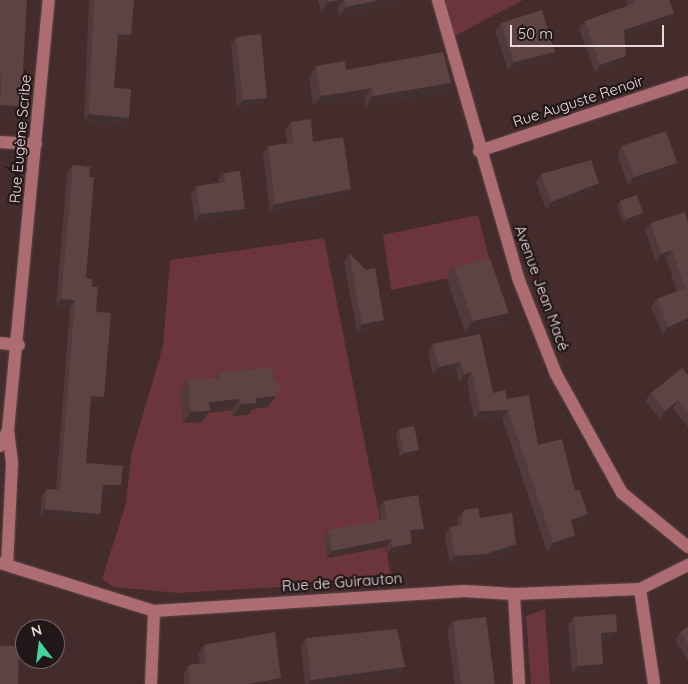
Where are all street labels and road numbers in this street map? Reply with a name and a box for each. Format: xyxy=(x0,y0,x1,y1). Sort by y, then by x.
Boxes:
street label: Rue Auguste Renoir xyxy=(510,71,646,131)
street label: Rue Eugène Scribe xyxy=(5,74,35,204)
street label: Avenue Jean Macé xyxy=(511,223,573,353)
street label: Rue de Guirauton xyxy=(281,569,403,595)

